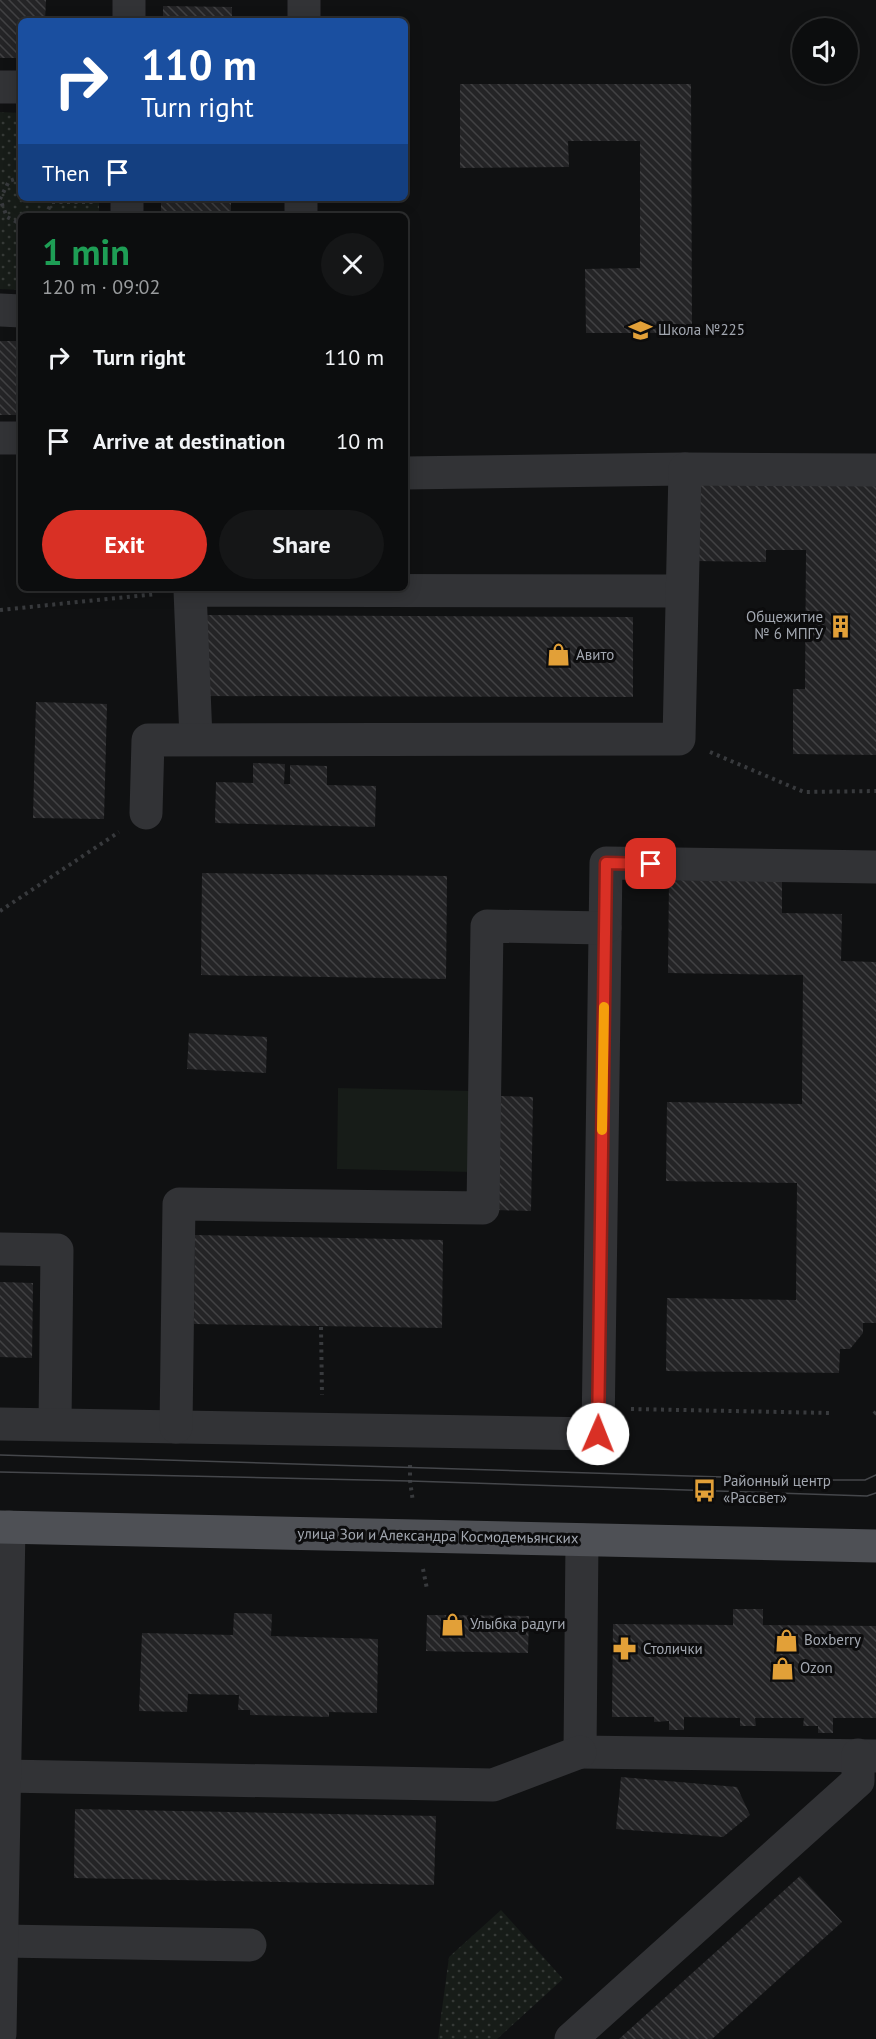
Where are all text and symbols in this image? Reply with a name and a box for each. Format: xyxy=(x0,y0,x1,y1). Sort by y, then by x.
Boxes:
map controls xyxy=(792,18,858,84)
button: sound xyxy=(792,18,858,84)
text: 110 m xyxy=(141,37,257,92)
icon: right xyxy=(42,42,120,120)
text: Turn right xyxy=(141,90,254,124)
icon: arrive xyxy=(101,156,134,189)
text: Then xyxy=(42,159,89,187)
text: 1 min xyxy=(42,228,130,275)
button: close xyxy=(321,233,384,296)
text: 120 m · 09:02 xyxy=(42,274,160,300)
school or university icon: Школа №225 xyxy=(627,317,653,343)
place label: Школа №225 xyxy=(658,320,745,339)
icon: right xyxy=(42,341,75,374)
text: Turn right xyxy=(93,343,185,371)
text: 110 m xyxy=(324,343,384,371)
icon: arrive xyxy=(42,425,75,458)
text: Arrive at destination xyxy=(93,427,285,455)
text: 10 m xyxy=(336,427,384,455)
button: Exit xyxy=(42,510,207,579)
button: Share xyxy=(219,510,384,579)
place label: Общежитие № 6 МПГУ xyxy=(746,607,824,643)
building icon: Общежитие № 6 МПГУ xyxy=(828,613,854,639)
shop icon: Авито xyxy=(545,642,571,668)
place label: Авито xyxy=(576,645,614,664)
pin xyxy=(625,838,676,889)
icon: arrive xyxy=(634,847,667,880)
position arrow xyxy=(566,1402,630,1466)
place label: Районный центр «Рассвет» xyxy=(723,1471,831,1507)
bus stop icon: Районный центр «Рассвет» xyxy=(692,1477,718,1503)
street label: улица Зои и Александра Космодемьянских xyxy=(297,1524,579,1547)
shop icon: Улыбка радуги xyxy=(439,1611,465,1637)
place label: Улыбка радуги xyxy=(470,1614,565,1633)
shop icon: Boxberry xyxy=(773,1627,799,1653)
place label: Boxberry xyxy=(804,1630,861,1649)
pharmacy icon: Столички xyxy=(612,1636,638,1662)
place label: Столички xyxy=(643,1639,703,1658)
shop icon: Ozon xyxy=(769,1655,795,1681)
place label: Ozon xyxy=(800,1658,833,1677)

